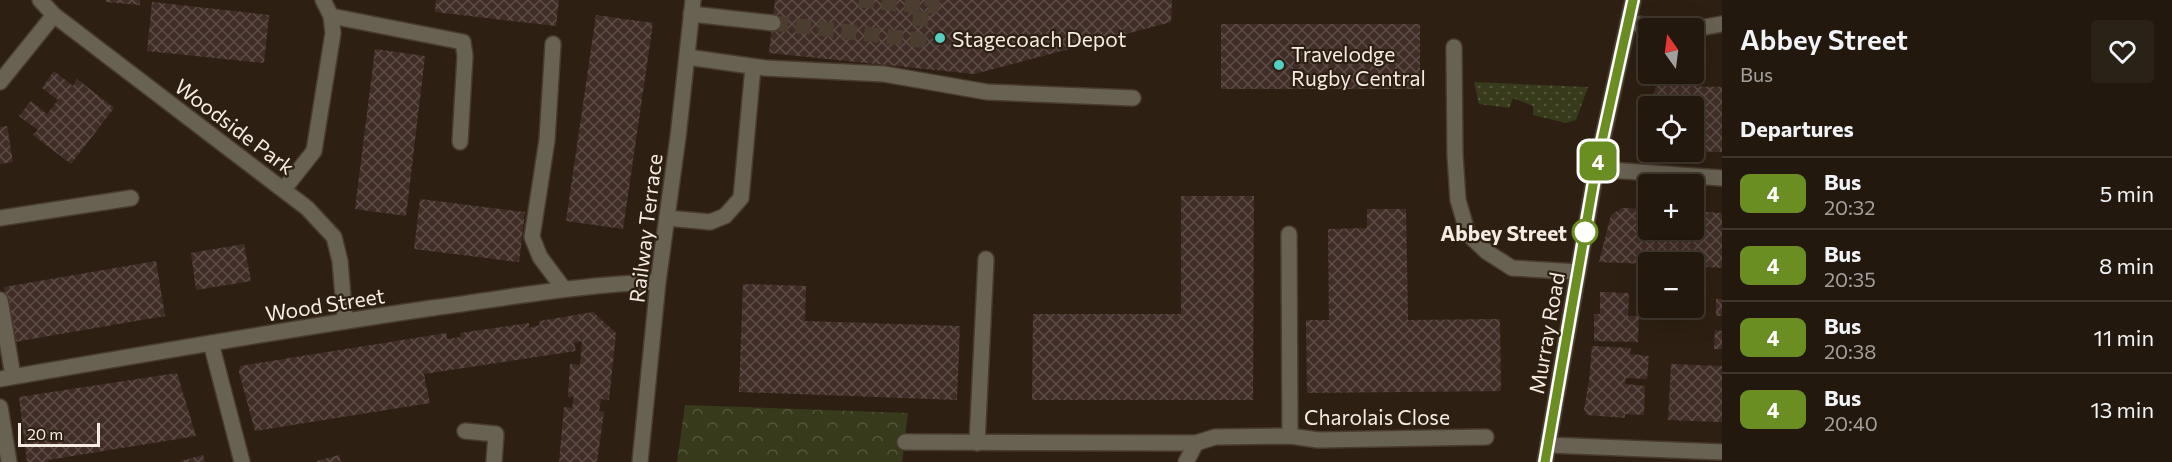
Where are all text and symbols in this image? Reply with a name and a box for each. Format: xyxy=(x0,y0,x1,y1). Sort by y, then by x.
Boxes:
north arrow xyxy=(1638,18,1704,84)
map controls xyxy=(1638,18,1704,318)
button: heart xyxy=(2091,20,2154,83)
text: Abbey Street xyxy=(1740,22,1908,56)
place label: Stagecoach Depot xyxy=(952,26,1126,51)
marker: Stagecoach Depot xyxy=(933,31,947,45)
place label: Travelodge Rugby Central xyxy=(1291,41,1426,90)
marker: Travelodge Rugby Central xyxy=(1272,58,1286,72)
text: Bus xyxy=(1740,62,1773,86)
street label: Woodside Park xyxy=(170,73,300,179)
button: locate xyxy=(1638,96,1704,162)
text: Departures xyxy=(1740,115,1854,142)
line badge: 4 xyxy=(1578,142,1618,180)
text: 4 xyxy=(1592,149,1604,174)
street label: Railway Terrace xyxy=(623,152,667,304)
text: Bus xyxy=(1824,168,1861,195)
button: + xyxy=(1638,174,1704,240)
text: 5 min xyxy=(2100,180,2154,207)
text: 4 xyxy=(1767,181,1779,206)
text: 20:32 xyxy=(1824,195,1875,219)
marker: Abbey Street xyxy=(1572,219,1598,245)
place label: Abbey Street xyxy=(1440,220,1567,245)
text: Bus xyxy=(1824,240,1861,267)
button: − xyxy=(1638,252,1704,318)
text: 8 min xyxy=(2099,252,2154,279)
text: 4 xyxy=(1767,253,1779,278)
text: 20:35 xyxy=(1824,267,1876,291)
street label: Murray Road xyxy=(1523,270,1569,396)
street label: Wood Street xyxy=(264,282,386,326)
text: Bus xyxy=(1824,312,1861,339)
text: 11 min xyxy=(2094,324,2154,351)
text: 4 xyxy=(1767,325,1779,350)
text: 20:38 xyxy=(1824,339,1876,363)
text: Bus xyxy=(1824,384,1861,411)
text: 13 min xyxy=(2090,396,2154,423)
text: 4 xyxy=(1767,397,1779,422)
street label: Charolais Close xyxy=(1304,404,1450,429)
text: 20:40 xyxy=(1824,411,1878,435)
scale bar xyxy=(18,420,100,448)
text: 20 m xyxy=(27,424,63,443)

